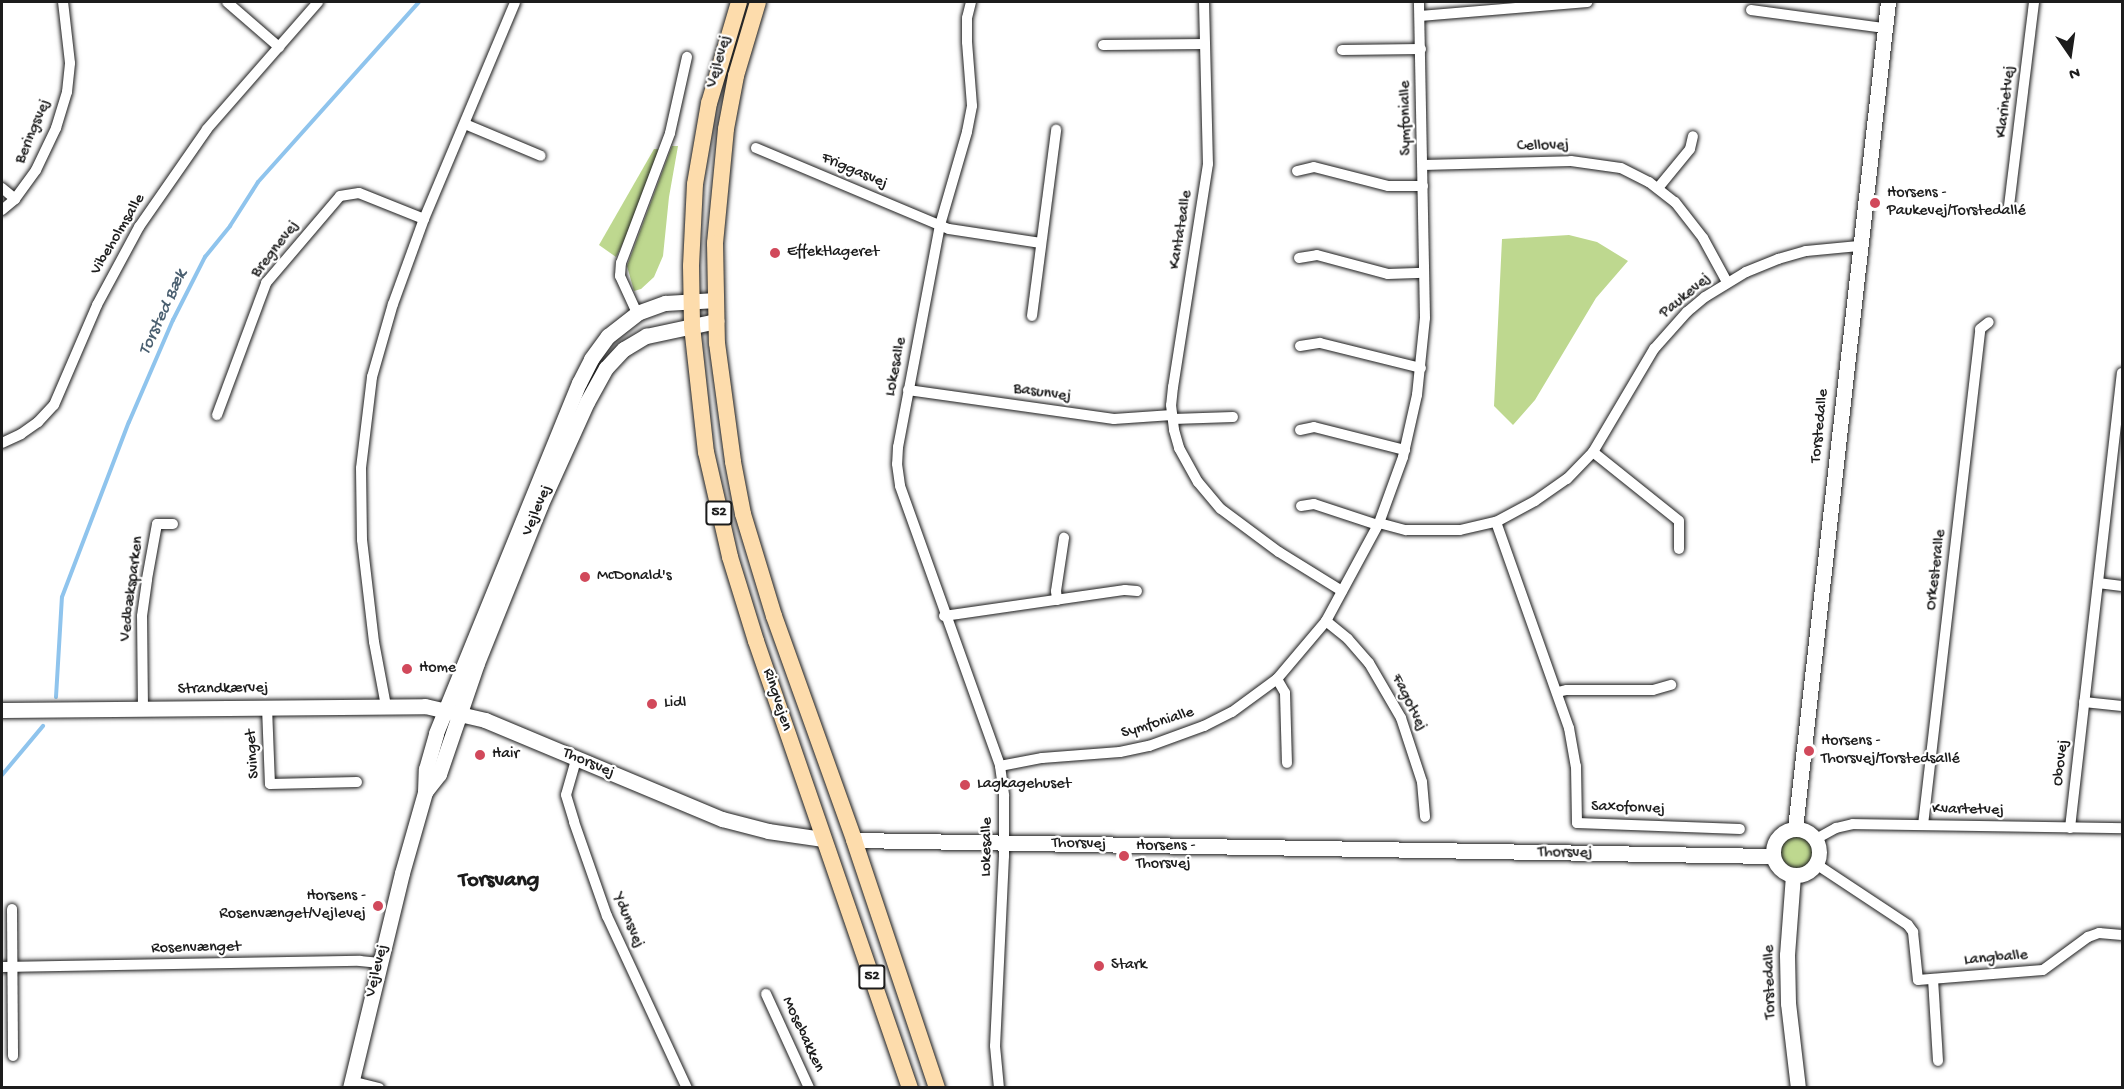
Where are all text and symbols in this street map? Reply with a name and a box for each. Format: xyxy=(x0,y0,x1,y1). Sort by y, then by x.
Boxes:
north arrow xyxy=(2040,24,2100,84)
street label: Vejlevej xyxy=(703,34,737,90)
text: N xyxy=(2067,62,2081,82)
street label: Klarinetvej xyxy=(1993,65,2021,139)
street label: Symfonialle xyxy=(1397,80,1417,156)
street label: Beringsvej xyxy=(12,97,56,167)
street label: Cellovej xyxy=(1517,137,1569,157)
street label: Friggasvej xyxy=(818,149,890,195)
place label: Horsens - Paukevej/Torstedallé xyxy=(1887,184,2026,222)
street label: Kantatealle xyxy=(1166,189,1198,271)
street label: Vibeholmsalle xyxy=(87,191,151,279)
marker: Horsens - Paukevej/Torstedallé xyxy=(1868,196,1882,210)
street label: Bregnevej xyxy=(248,218,304,282)
place label: Effektlageret xyxy=(787,243,879,263)
marker: Effektlageret xyxy=(768,246,782,260)
water label: Torsted Bæk xyxy=(135,267,193,359)
street label: Paukevej xyxy=(1657,270,1715,324)
street label: Lokesalle xyxy=(882,336,912,398)
street label: Basunvej xyxy=(1012,380,1072,408)
street label: Torstedalle xyxy=(1808,388,1834,464)
street label: Vejlevej xyxy=(519,483,557,539)
road number: 52 xyxy=(704,501,734,525)
street label: Orkesteralle xyxy=(1923,529,1951,611)
street label: Vedbæksparken xyxy=(117,535,149,643)
place label: McDonald's xyxy=(597,567,672,587)
marker: McDonald's xyxy=(578,570,592,584)
place label: Home xyxy=(419,659,456,679)
marker: Home xyxy=(400,662,414,676)
street label: Ringvejen xyxy=(757,666,795,734)
street label: Fagotvej xyxy=(1386,671,1430,735)
street label: Strandkærvej xyxy=(178,680,268,700)
place label: Lidl xyxy=(664,694,686,714)
marker: Lidl xyxy=(645,697,659,711)
street label: Symfonialle xyxy=(1119,704,1197,744)
street label: Svinget xyxy=(243,729,265,779)
place label: Horsens - Thorsvej/Torstedsallé xyxy=(1821,732,1960,770)
street label: Obovej xyxy=(2050,739,2074,787)
marker: Horsens - Thorsvej/Torstedsallé xyxy=(1802,744,1816,758)
place label: Hair xyxy=(492,745,519,765)
street label: Thorsvej xyxy=(559,745,617,783)
marker: Hair xyxy=(473,748,487,762)
place label: Lagkagehuset xyxy=(977,775,1071,795)
marker: Lagkagehuset xyxy=(958,778,972,792)
street label: Saxofonvej xyxy=(1591,798,1665,820)
street label: Kvartetvej xyxy=(1932,801,2004,821)
street label: Lokesalle xyxy=(978,817,998,877)
street label: Thorsvej xyxy=(1052,835,1106,855)
place label: Horsens - Thorsvej xyxy=(1136,837,1196,875)
street label: Thorsvej xyxy=(1538,844,1592,864)
marker: Horsens - Thorsvej xyxy=(1117,849,1131,863)
district label: Torsvang xyxy=(459,869,539,895)
place label: Horsens - Rosenvænget/Vejlevej xyxy=(219,887,366,925)
street label: Ydunsvej xyxy=(607,891,647,951)
marker: Horsens - Rosenvænget/Vejlevej xyxy=(371,899,385,913)
street label: Rosenvænget xyxy=(151,939,241,959)
street label: Vejlevej xyxy=(362,943,394,999)
street label: Torstedalle xyxy=(1761,945,1781,1019)
street label: Langballe xyxy=(1963,947,2029,971)
place label: Stark xyxy=(1111,956,1147,976)
marker: Stark xyxy=(1092,959,1106,973)
road number: 52 xyxy=(857,965,887,989)
street label: Mosebakken xyxy=(776,994,828,1076)

